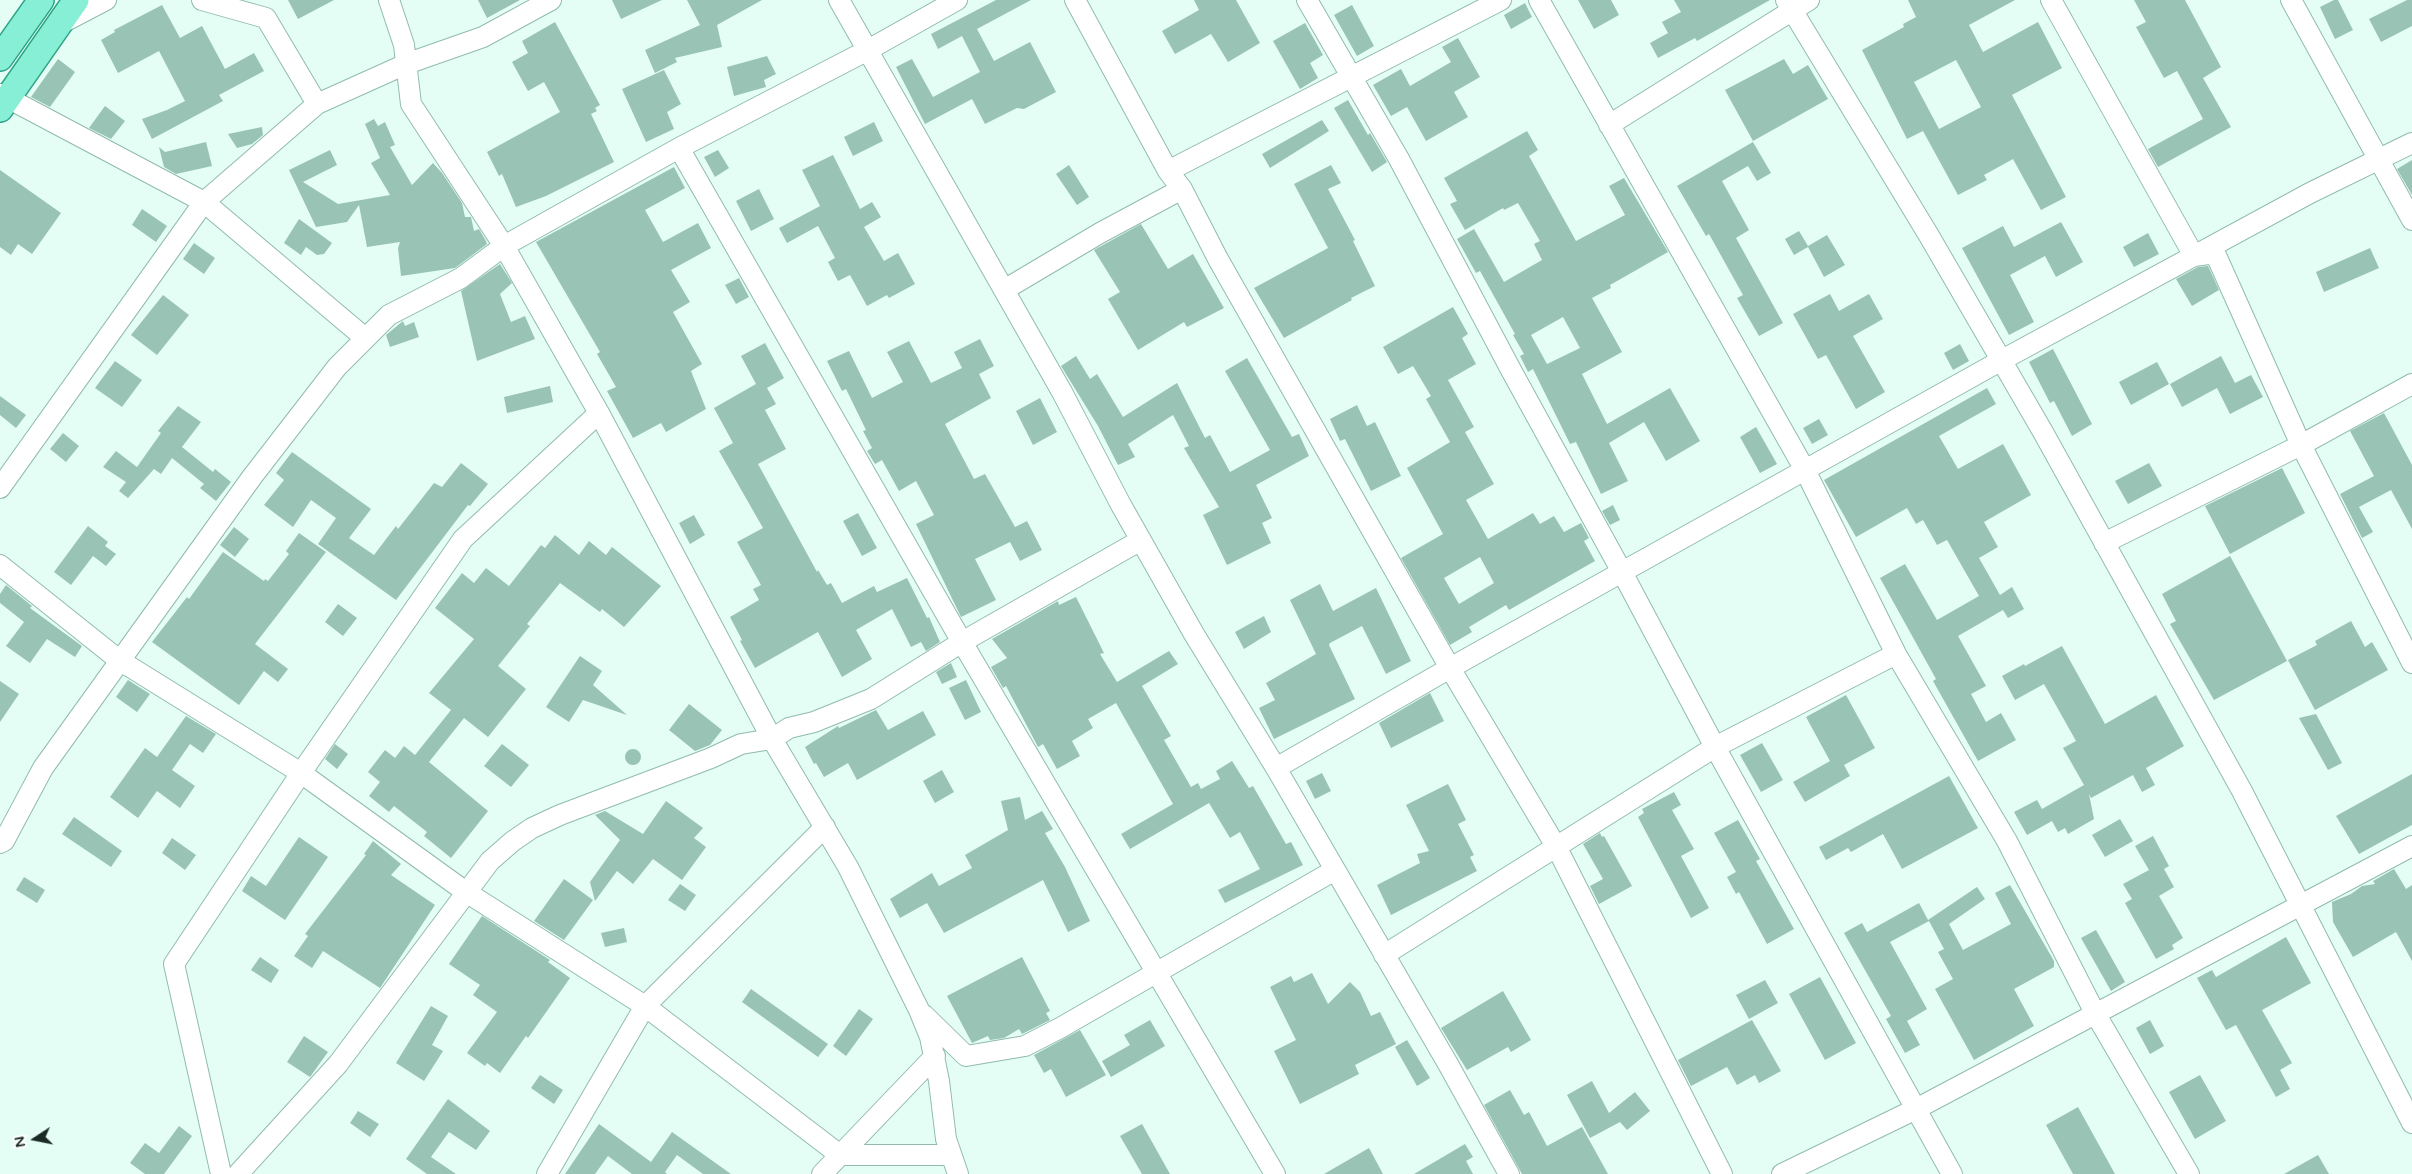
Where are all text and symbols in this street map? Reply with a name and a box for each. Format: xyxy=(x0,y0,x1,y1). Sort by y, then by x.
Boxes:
north arrow xyxy=(10,1114,60,1164)
text: N xyxy=(10,1135,29,1149)

